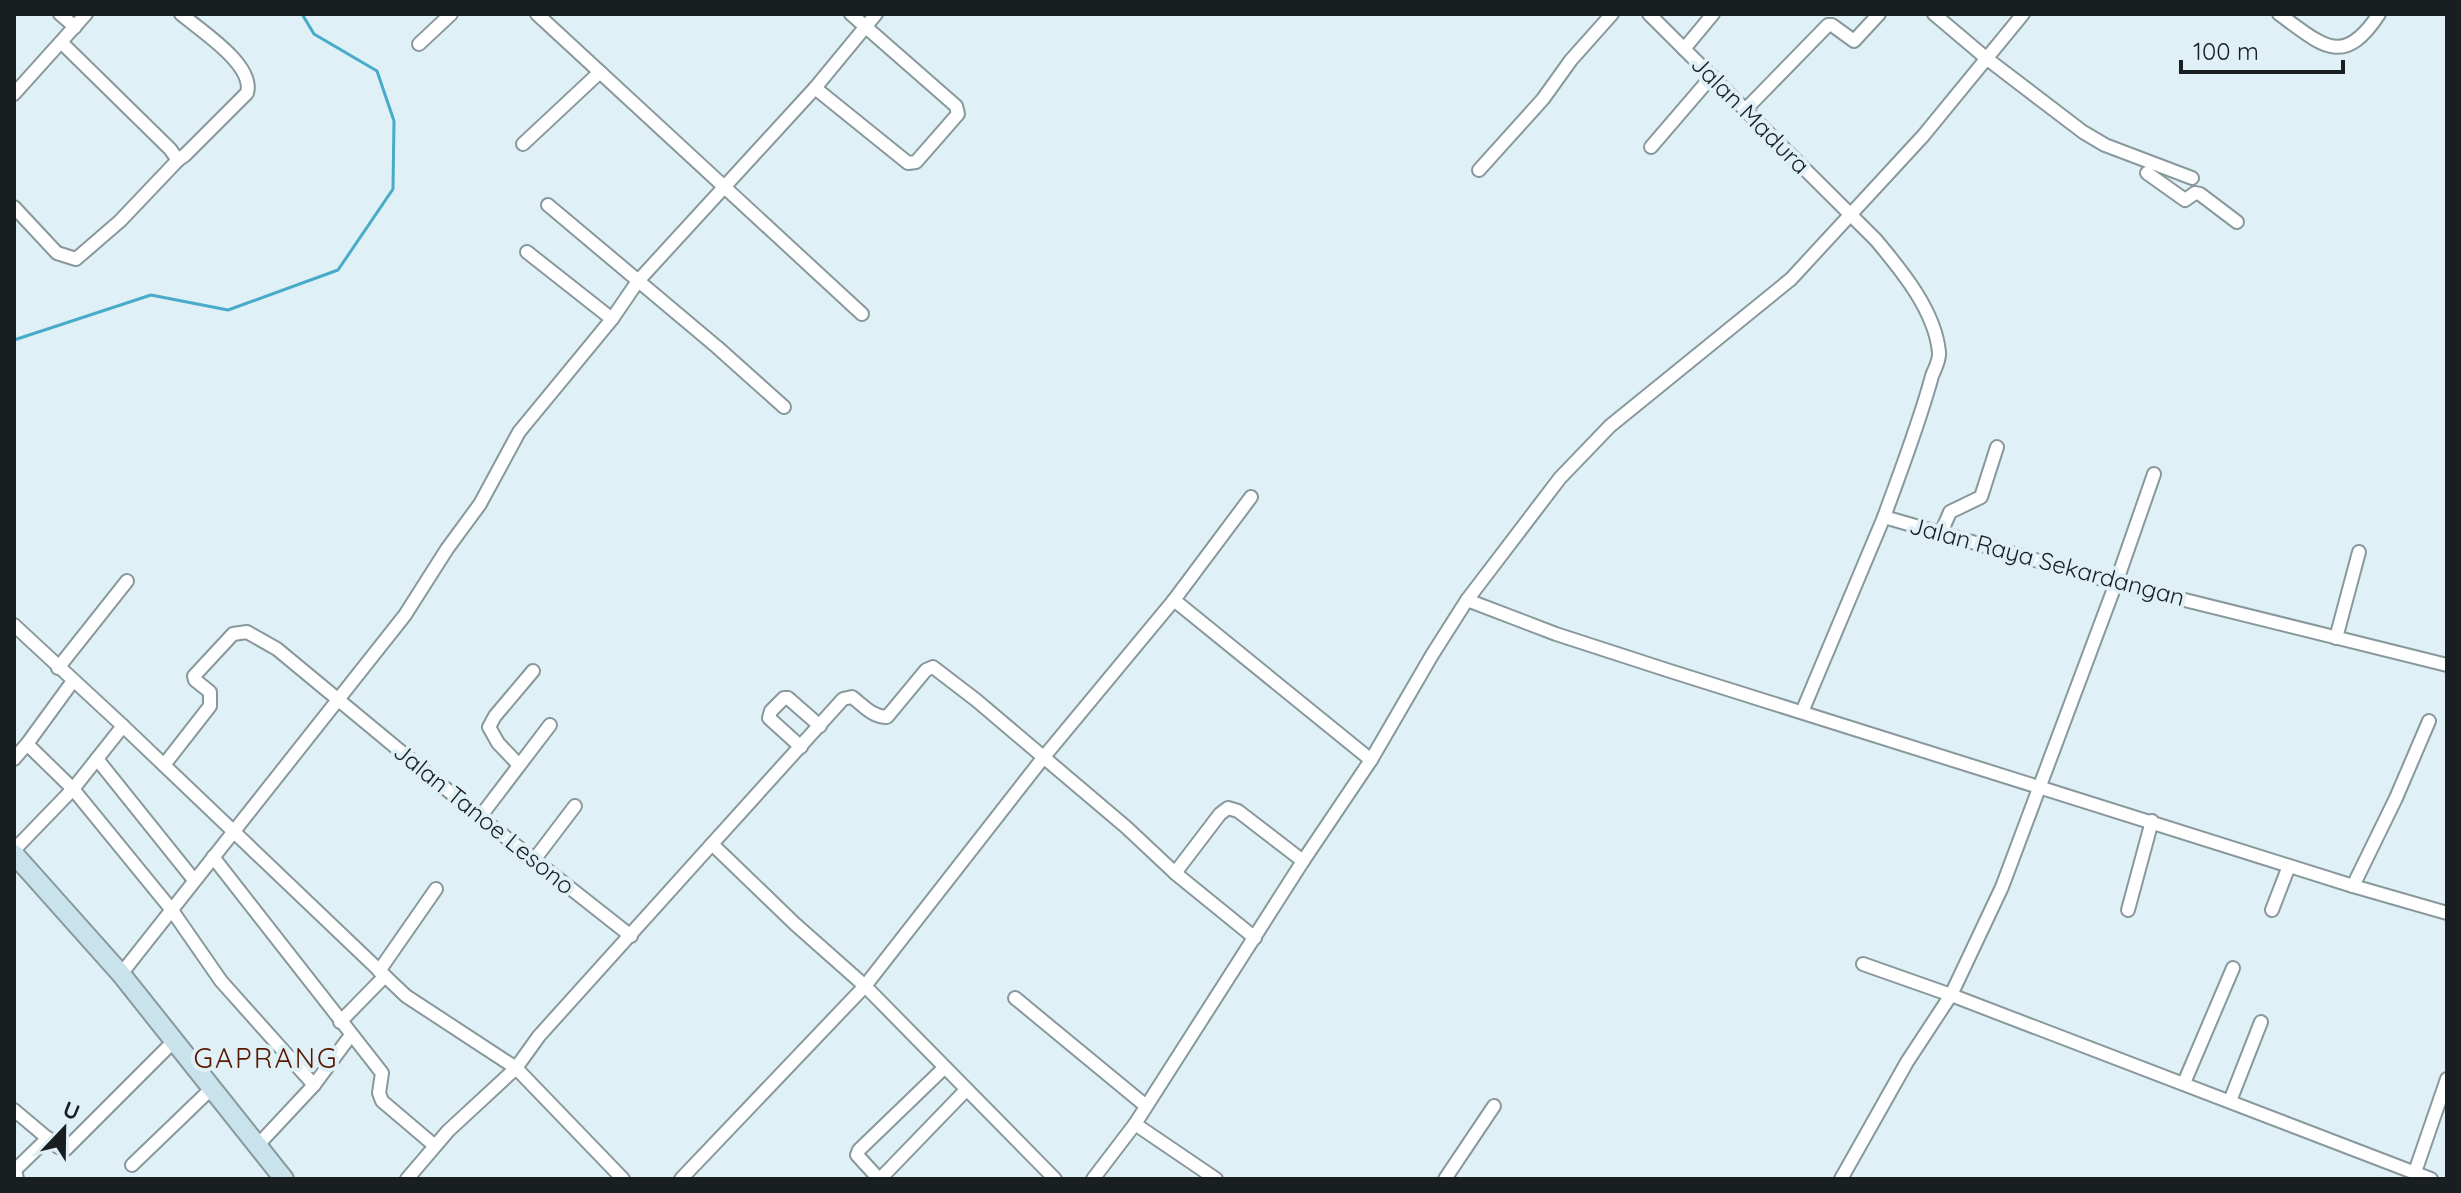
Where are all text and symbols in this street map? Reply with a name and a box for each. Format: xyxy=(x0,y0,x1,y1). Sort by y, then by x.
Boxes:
scale bar xyxy=(2181,24,2343,74)
text: 100 m xyxy=(2193,36,2259,66)
street label: Jalan Madura xyxy=(1685,49,1816,180)
street label: Jalan Raya Sekardangan xyxy=(1906,510,2188,612)
street label: Jalan Tanoe Lesono xyxy=(388,736,581,900)
district label: GAPRANG xyxy=(194,1040,339,1075)
north arrow xyxy=(24,1089,104,1169)
text: U xyxy=(59,1095,84,1126)

